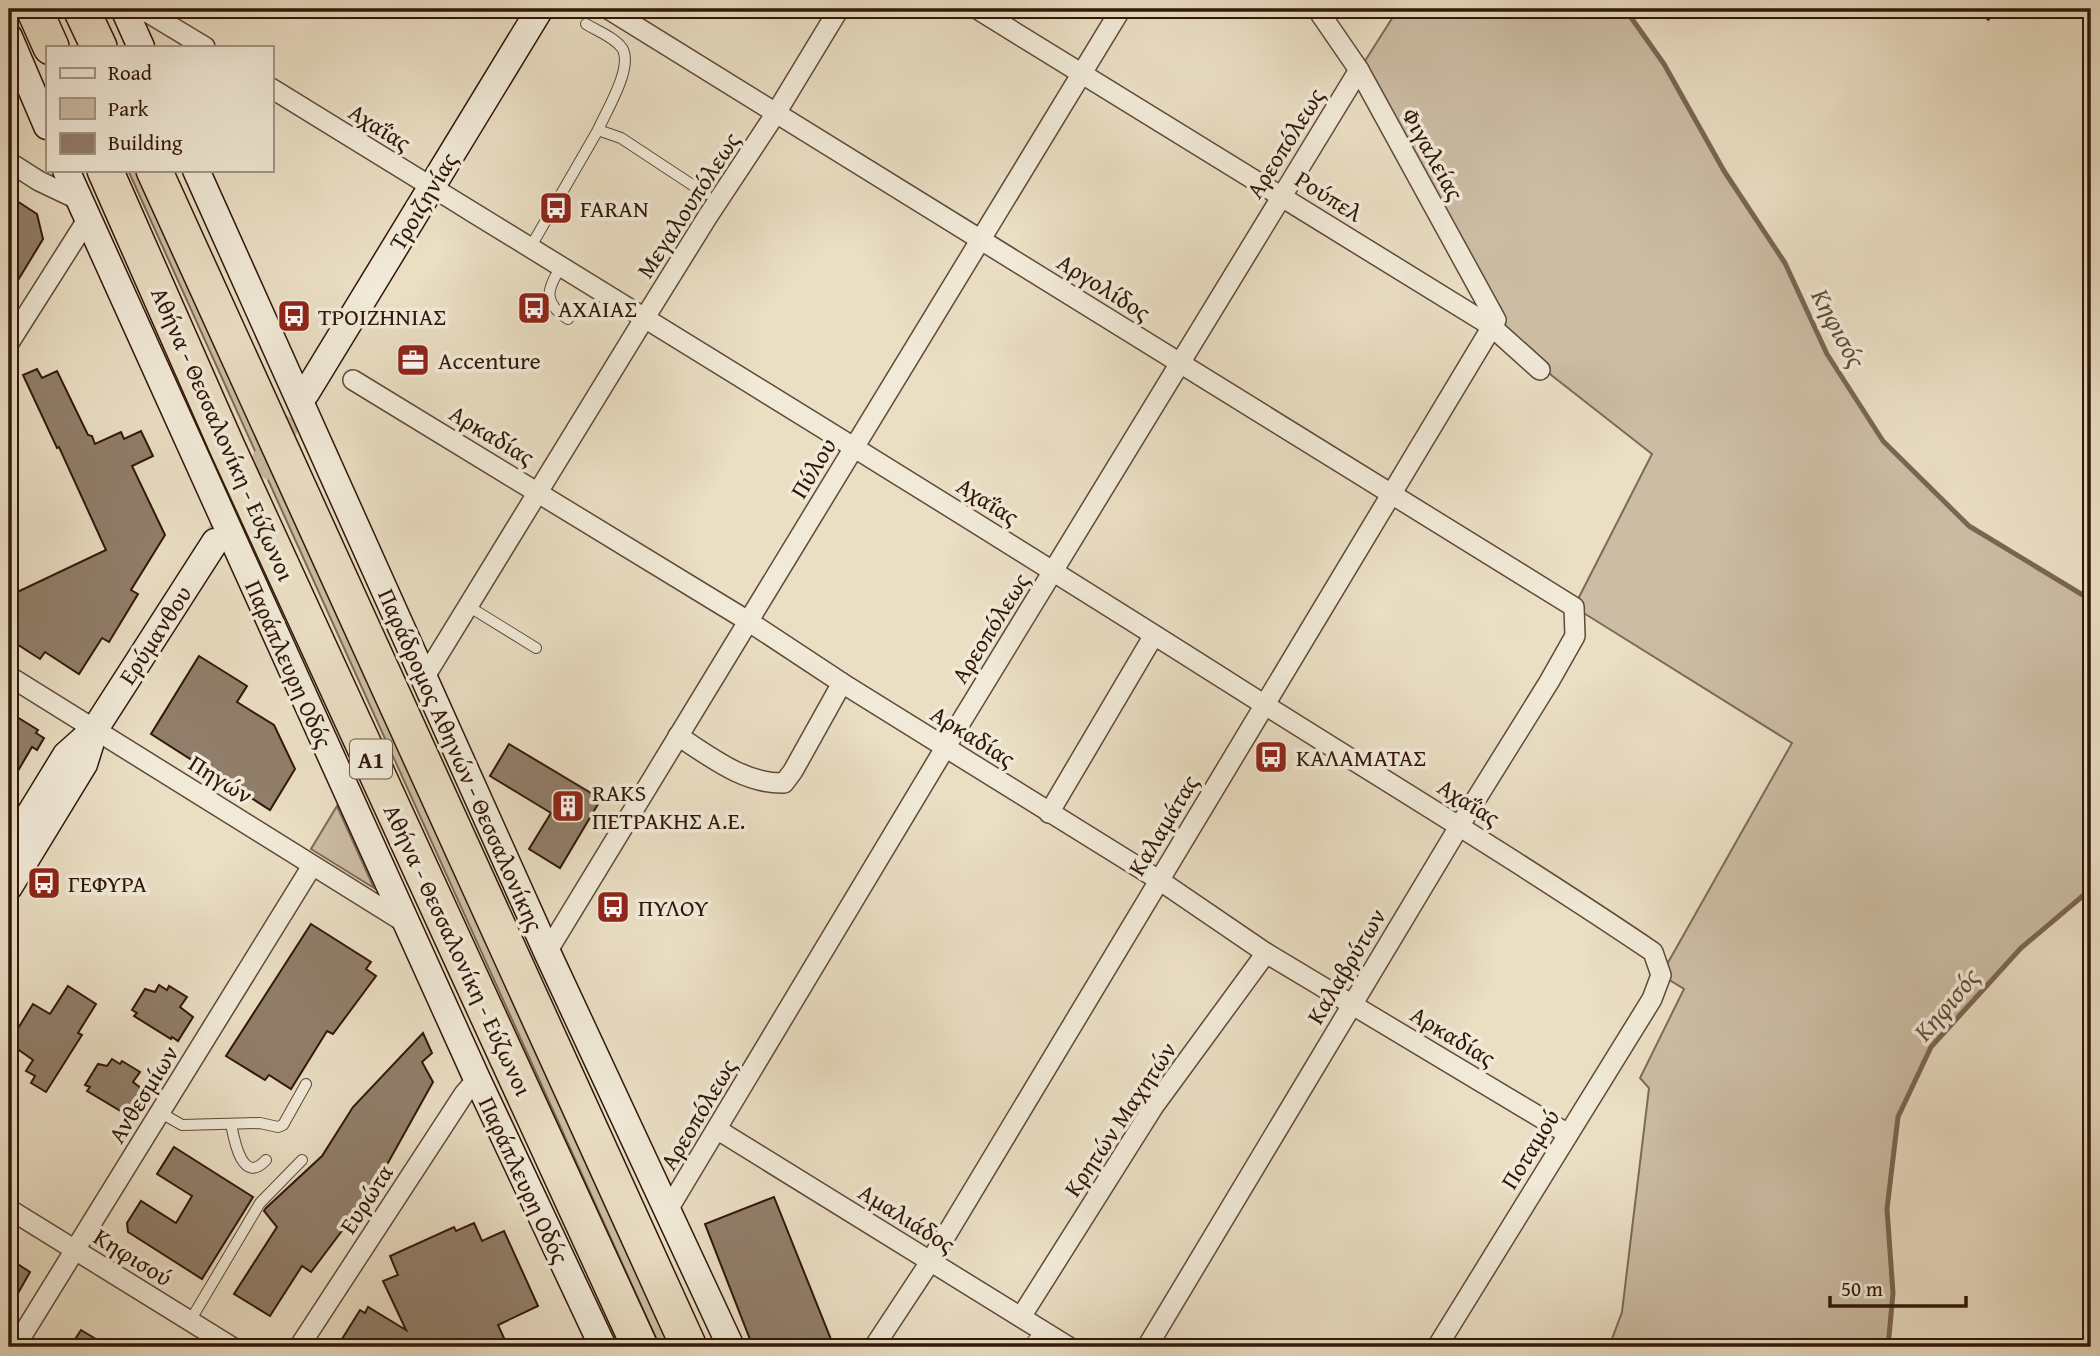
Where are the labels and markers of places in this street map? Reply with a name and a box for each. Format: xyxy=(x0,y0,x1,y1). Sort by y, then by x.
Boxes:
bus stop icon: FARAN xyxy=(537,189,575,227)
place label: FARAN xyxy=(580,191,649,226)
bus stop icon: AXAΙΑΣ xyxy=(515,289,553,327)
place label: AXAΙΑΣ xyxy=(558,291,637,326)
bus stop icon: ΤΡΟΙΖΗΝΙΑΣ xyxy=(275,297,313,335)
place label: ΤΡΟΙΖΗΝΙΑΣ xyxy=(318,299,446,334)
office icon: Accenture xyxy=(394,341,432,379)
place label: Accenture xyxy=(438,343,541,378)
bus stop icon: ΚΑΛΑΜΑΤΑΣ xyxy=(1252,738,1290,776)
place label: ΚΑΛΑΜΑΤΑΣ xyxy=(1296,740,1426,775)
place label: RAKS ΠΕΤΡΑΚΗΣ Α.Ε. xyxy=(592,775,745,838)
building icon: RAKS ΠΕΤΡΑΚΗΣ Α.Ε. xyxy=(549,787,587,825)
bus stop icon: ΓΕΦΥΡΑ xyxy=(25,864,63,902)
place label: ΓΕΦΥΡΑ xyxy=(68,866,147,901)
bus stop icon: ΠΥΛΟΥ xyxy=(594,888,632,926)
place label: ΠΥΛΟΥ xyxy=(638,890,709,925)

